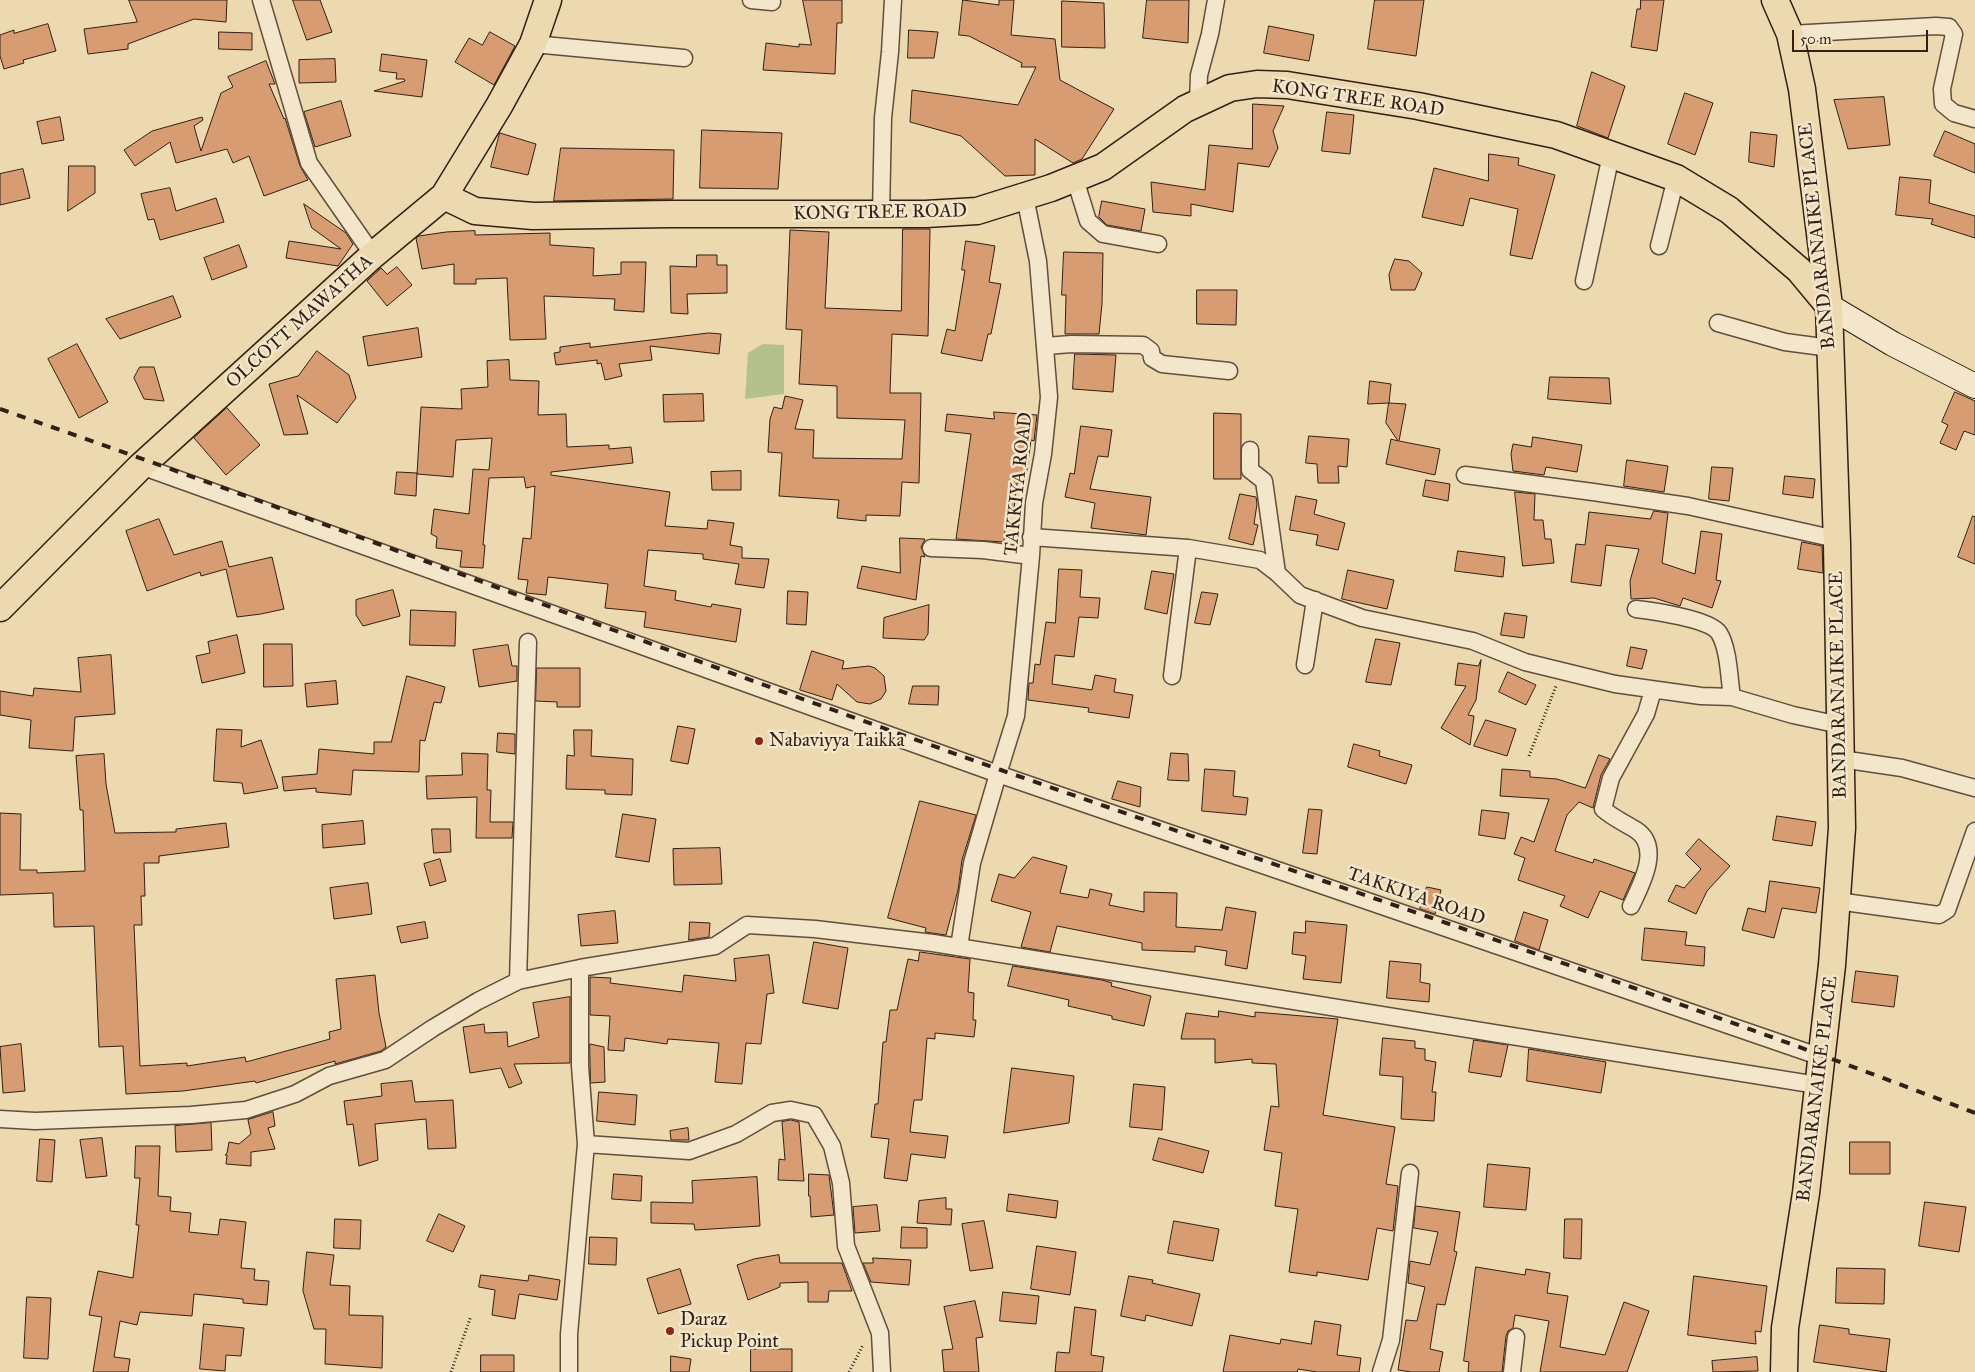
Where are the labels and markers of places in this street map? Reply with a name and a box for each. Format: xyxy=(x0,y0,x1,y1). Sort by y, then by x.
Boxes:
place label: Nabaviyya Taikka xyxy=(769,730,905,752)
marker: Nabaviyya Taikka xyxy=(753,735,765,747)
place label: Daraz Pickup Point xyxy=(680,1309,779,1353)
marker: Daraz Pickup Point xyxy=(664,1325,676,1337)

